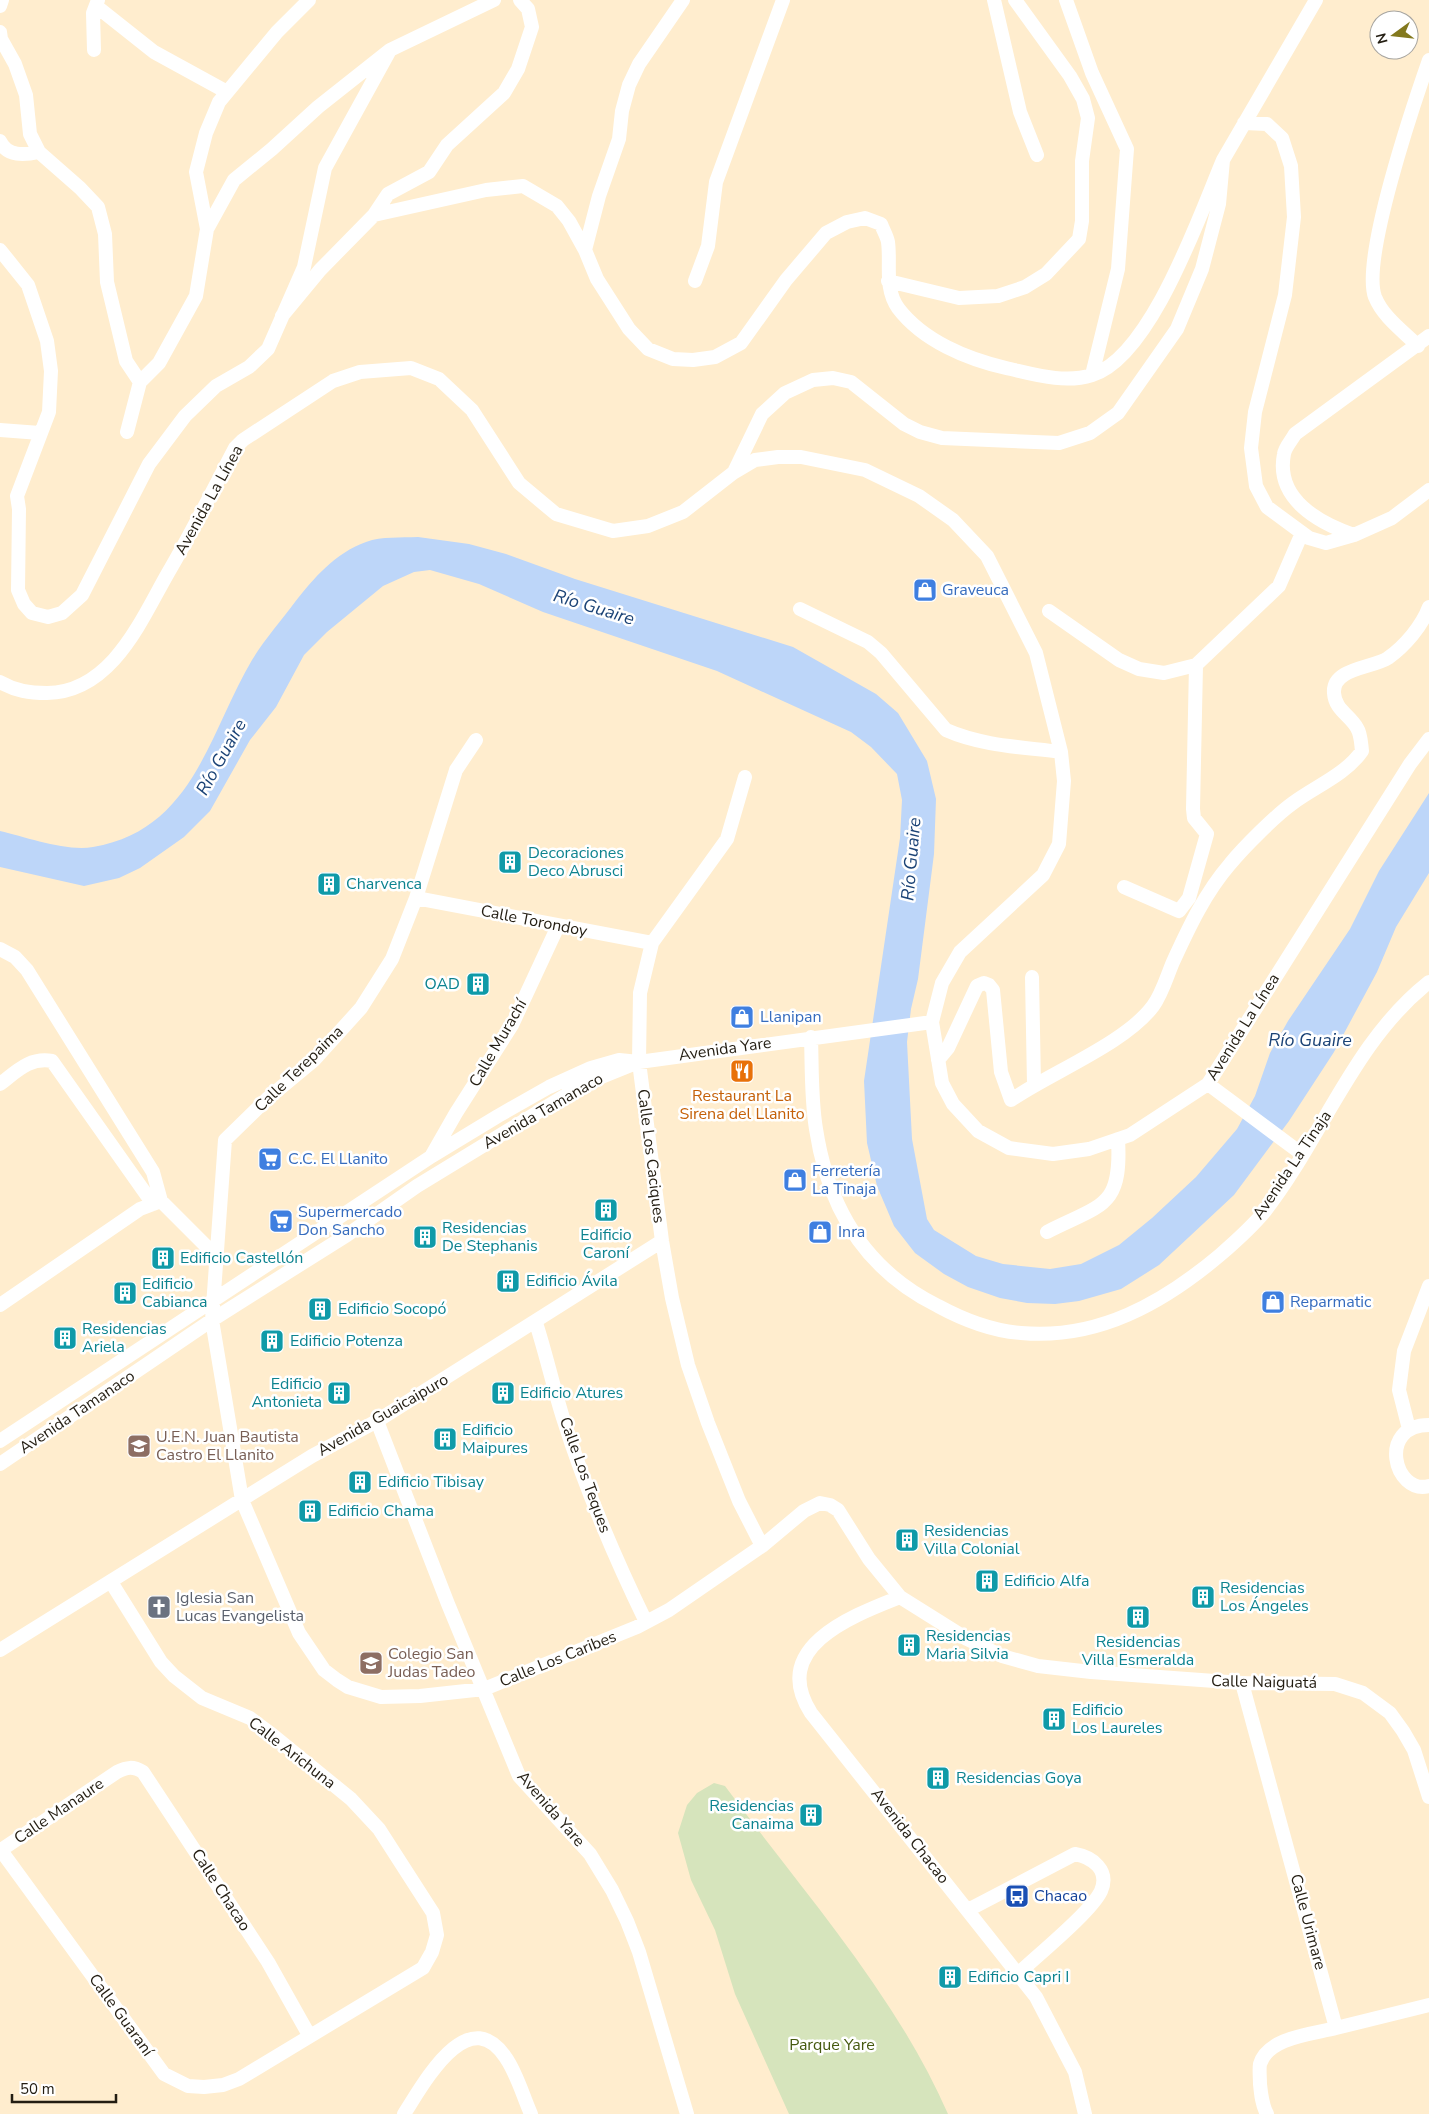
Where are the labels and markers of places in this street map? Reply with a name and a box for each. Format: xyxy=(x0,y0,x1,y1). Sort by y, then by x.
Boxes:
shop icon: Graveuca xyxy=(912,577,938,603)
place label: Graveuca xyxy=(942,579,1009,601)
place label: Decoraciones Deco Abrusci xyxy=(528,842,624,882)
building icon: Decoraciones Deco Abrusci xyxy=(497,849,523,875)
building icon: Charvenca xyxy=(316,871,342,897)
place label: Charvenca xyxy=(346,873,422,895)
building icon: OAD xyxy=(465,971,491,997)
place label: OAD xyxy=(424,973,460,995)
shop icon: Llanipan xyxy=(729,1004,755,1030)
place label: Llanipan xyxy=(760,1006,822,1028)
restaurant icon: Restaurant La Sirena del Llanito xyxy=(729,1058,755,1084)
place label: Restaurant La Sirena del Llanito xyxy=(679,1085,805,1125)
supermarket icon: C.C. El Llanito xyxy=(257,1146,283,1172)
place label: C.C. El Llanito xyxy=(288,1148,388,1170)
place label: Ferretería La Tinaja xyxy=(812,1160,881,1200)
shop icon: Ferretería La Tinaja xyxy=(782,1167,808,1193)
building icon: Edificio Caroní xyxy=(593,1197,619,1223)
place label: Supermercado Don Sancho xyxy=(298,1201,402,1241)
supermarket icon: Supermercado Don Sancho xyxy=(268,1208,294,1234)
place label: Residencias De Stephanis xyxy=(442,1217,538,1257)
shop icon: Inra xyxy=(807,1219,833,1245)
place label: Inra xyxy=(838,1221,865,1243)
building icon: Residencias De Stephanis xyxy=(412,1224,438,1250)
place label: Edificio Caroní xyxy=(580,1224,632,1264)
building icon: Edificio Castellón xyxy=(150,1245,176,1271)
place label: Edificio Castellón xyxy=(180,1247,303,1269)
building icon: Edificio Ávila xyxy=(495,1268,521,1294)
place label: Edificio Ávila xyxy=(526,1270,618,1292)
place label: Edificio Cabianca xyxy=(142,1273,207,1313)
building icon: Edificio Cabianca xyxy=(112,1280,138,1306)
shop icon: Reparmatic xyxy=(1260,1289,1286,1315)
place label: Reparmatic xyxy=(1290,1291,1372,1313)
building icon: Edificio Socopó xyxy=(307,1296,333,1322)
place label: Edificio Socopó xyxy=(338,1298,447,1320)
place label: Residencias Ariela xyxy=(82,1318,167,1358)
building icon: Residencias Ariela xyxy=(52,1325,78,1351)
building icon: Edificio Potenza xyxy=(259,1328,285,1354)
place label: Edificio Potenza xyxy=(290,1330,403,1352)
place label: Edificio Antonieta xyxy=(251,1373,322,1413)
building icon: Edificio Antonieta xyxy=(326,1380,352,1406)
building icon: Edificio Atures xyxy=(490,1380,516,1406)
place label: Edificio Atures xyxy=(520,1382,623,1404)
place label: Edificio Maipures xyxy=(462,1419,528,1459)
place label: U.E.N. Juan Bautista Castro El Llanito xyxy=(156,1426,299,1466)
building icon: Edificio Maipures xyxy=(432,1426,458,1452)
school or university icon: U.E.N. Juan Bautista Castro El Llanito xyxy=(126,1433,152,1459)
building icon: Edificio Tibisay xyxy=(347,1469,373,1495)
place label: Edificio Tibisay xyxy=(378,1471,485,1493)
building icon: Edificio Chama xyxy=(297,1498,323,1524)
place label: Edificio Chama xyxy=(328,1500,434,1522)
place label: Residencias Villa Colonial xyxy=(923,1520,1020,1560)
building icon: Residencias Villa Colonial xyxy=(894,1527,920,1553)
building icon: Edificio Alfa xyxy=(974,1568,1000,1594)
place label: Edificio Alfa xyxy=(1004,1570,1089,1592)
place label: Residencias Los Ángeles xyxy=(1220,1577,1309,1617)
building icon: Residencias Los Ángeles xyxy=(1190,1584,1216,1610)
place label: Iglesia San Lucas Evangelista xyxy=(176,1587,304,1627)
church icon: Iglesia San Lucas Evangelista xyxy=(146,1594,172,1620)
building icon: Residencias Villa Esmeralda xyxy=(1125,1604,1151,1630)
place label: Residencias Maria Silvia xyxy=(926,1625,1011,1665)
place label: Residencias Villa Esmeralda xyxy=(1081,1631,1194,1671)
building icon: Residencias Maria Silvia xyxy=(896,1632,922,1658)
place label: Colegio San Judas Tadeo xyxy=(387,1643,476,1683)
school or university icon: Colegio San Judas Tadeo xyxy=(358,1650,384,1676)
place label: Edificio Los Laureles xyxy=(1072,1699,1162,1739)
building icon: Edificio Los Laureles xyxy=(1041,1706,1067,1732)
building icon: Residencias Goya xyxy=(925,1765,951,1791)
place label: Residencias Goya xyxy=(956,1767,1082,1789)
place label: Residencias Canaima xyxy=(709,1795,794,1835)
building icon: Residencias Canaima xyxy=(798,1802,824,1828)
bus stop icon: Chacao xyxy=(1004,1883,1030,1909)
place label: Chacao xyxy=(1034,1885,1087,1907)
building icon: Edificio Capri I xyxy=(937,1964,963,1990)
place label: Edificio Capri I xyxy=(968,1966,1069,1988)

